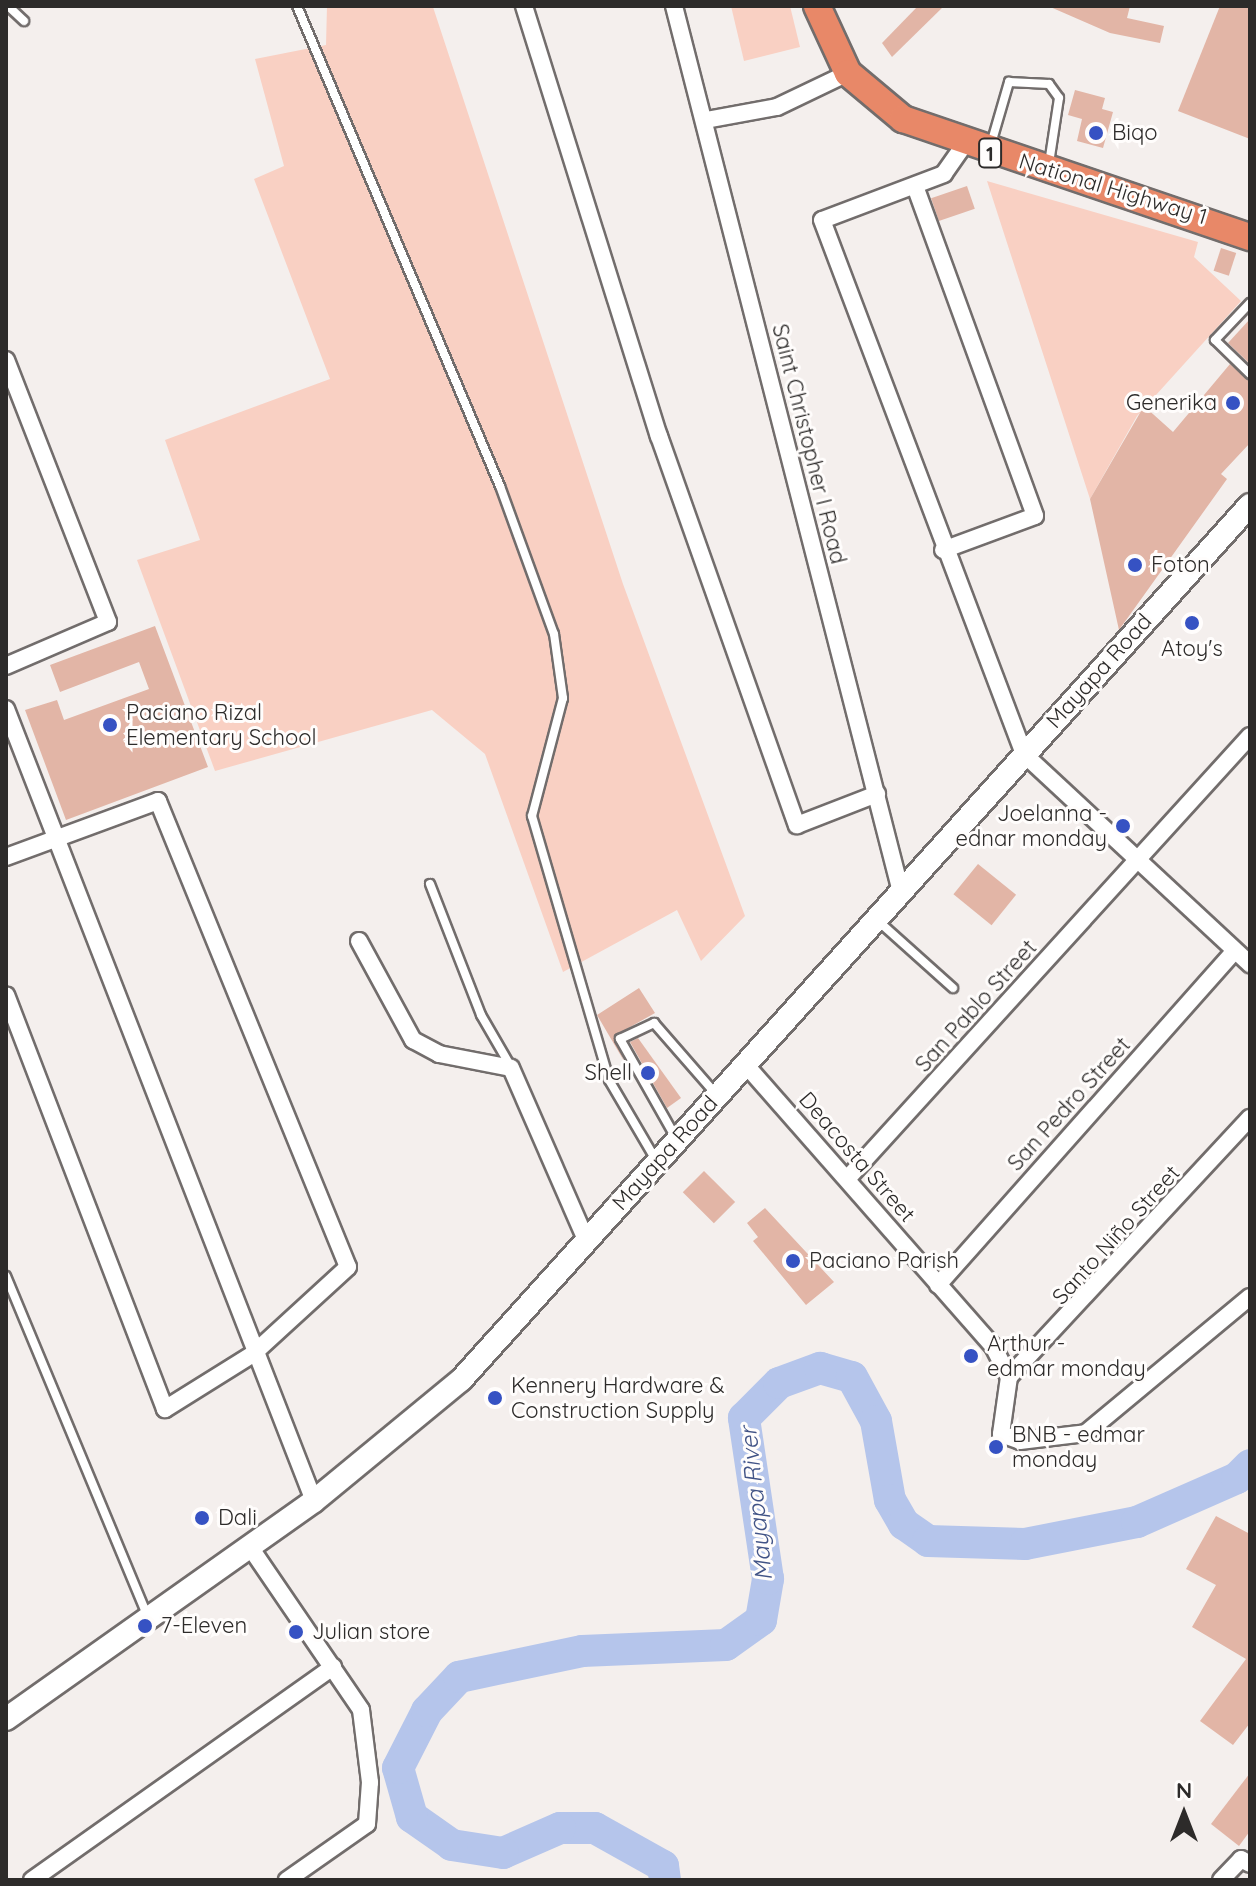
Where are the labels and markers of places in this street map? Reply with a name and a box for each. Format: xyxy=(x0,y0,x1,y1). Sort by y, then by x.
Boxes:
place label: Biqo xyxy=(1112,120,1158,146)
marker: Biqo xyxy=(1087,124,1105,142)
place label: Generika xyxy=(1126,390,1217,416)
marker: Generika xyxy=(1224,394,1242,412)
place label: Foton xyxy=(1151,552,1210,578)
marker: Foton xyxy=(1126,556,1144,574)
marker: Atoy's xyxy=(1183,614,1201,632)
place label: Atoy's xyxy=(1161,636,1223,662)
place label: Paciano Rizal Elementary School xyxy=(126,699,317,750)
marker: Paciano Rizal Elementary School xyxy=(101,716,119,734)
place label: Joelanna - ednar monday xyxy=(955,800,1107,852)
marker: Joelanna - ednar monday xyxy=(1114,817,1132,835)
place label: Shell xyxy=(585,1060,632,1086)
marker: Shell xyxy=(639,1064,657,1082)
place label: Paciano Parish xyxy=(809,1248,959,1274)
marker: Paciano Parish xyxy=(784,1252,802,1270)
place label: Arthur - edmar monday xyxy=(987,1330,1146,1382)
marker: Arthur - edmar monday xyxy=(962,1347,980,1365)
place label: Kennery Hardware & Construction Supply xyxy=(511,1372,724,1424)
marker: Kennery Hardware & Construction Supply xyxy=(486,1389,504,1407)
place label: BNB - edmar monday xyxy=(1012,1421,1145,1472)
marker: BNB - edmar monday xyxy=(987,1438,1005,1456)
place label: Dali xyxy=(218,1505,257,1531)
marker: Dali xyxy=(193,1509,211,1527)
place label: 7-Eleven xyxy=(161,1613,247,1639)
marker: 7-Eleven xyxy=(136,1617,154,1635)
place label: Julian store xyxy=(312,1619,430,1645)
marker: Julian store xyxy=(287,1623,305,1641)

